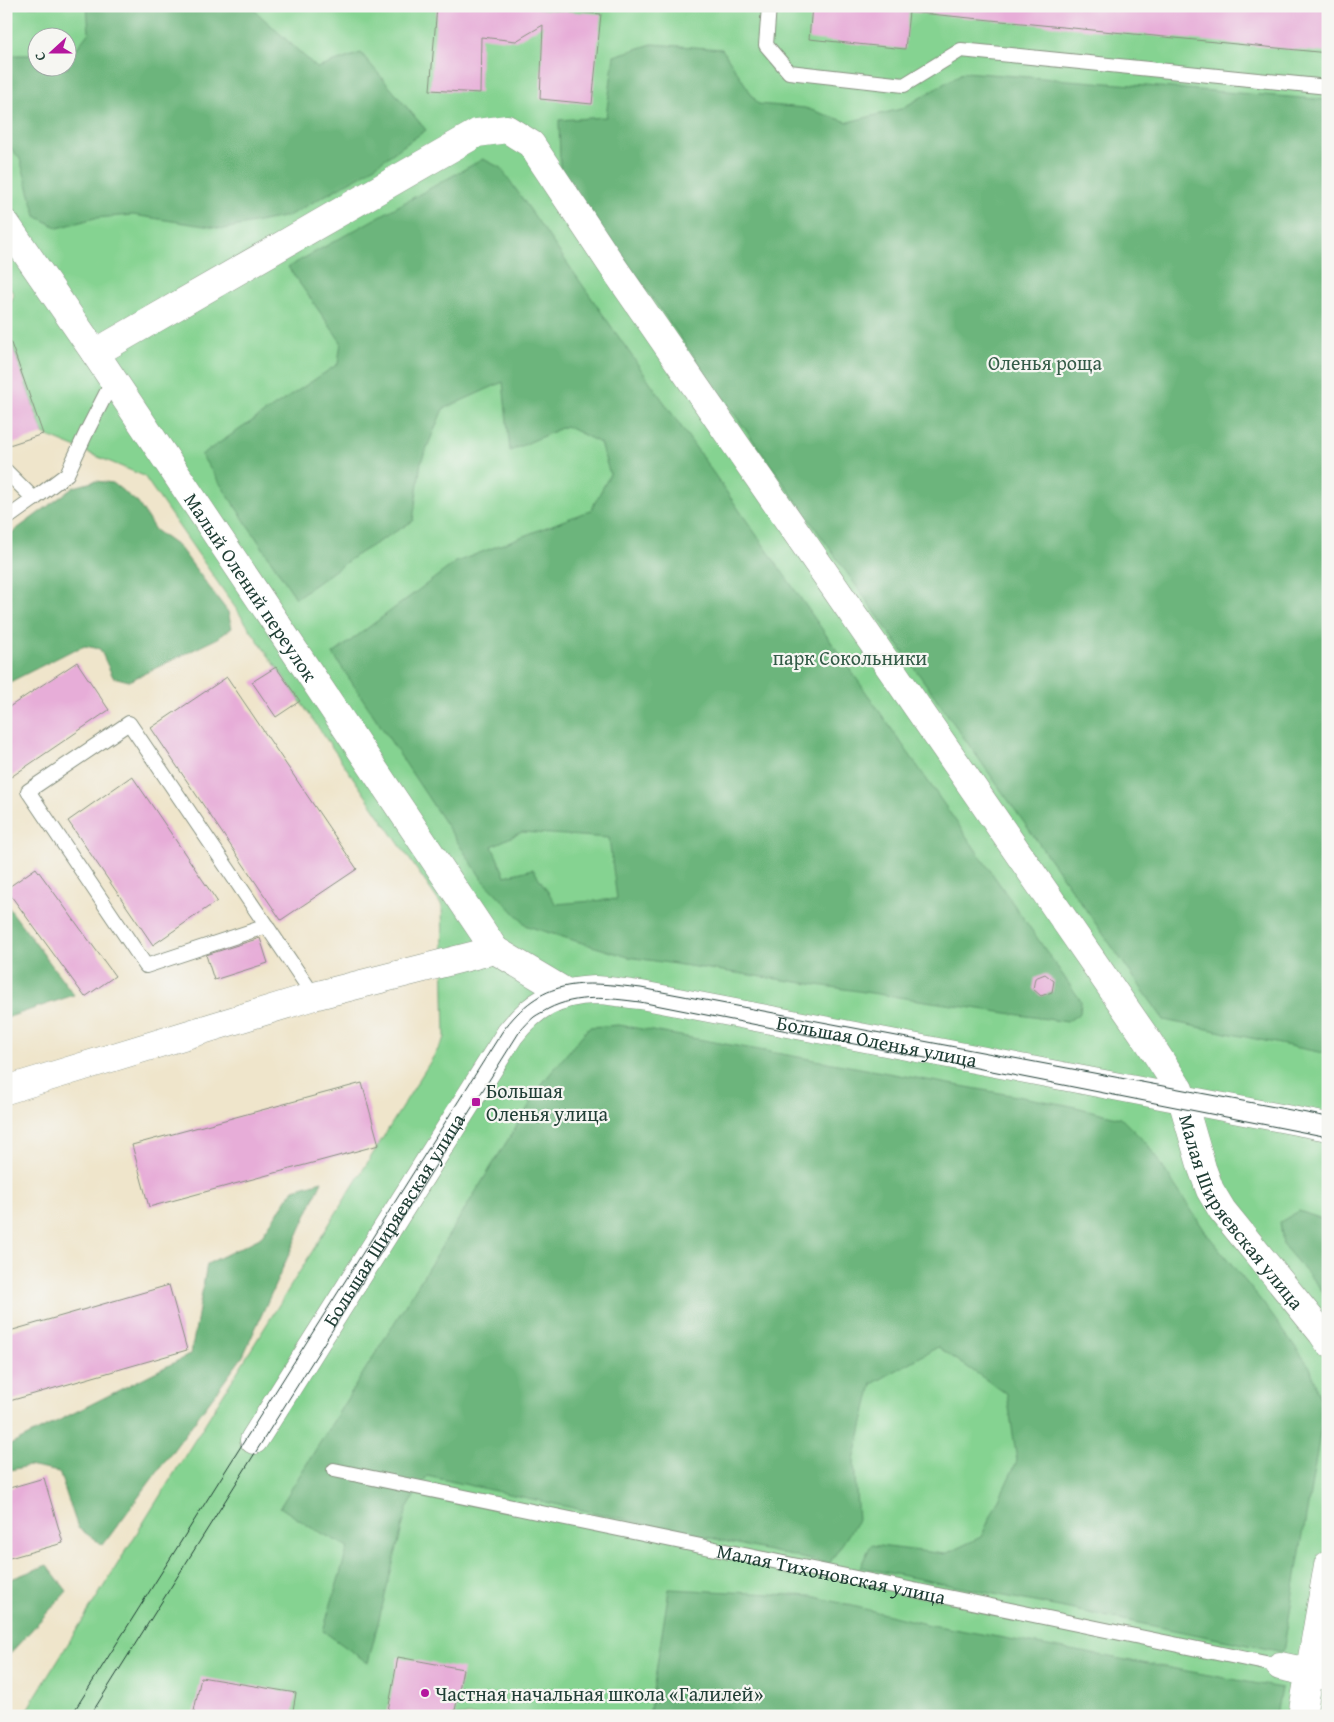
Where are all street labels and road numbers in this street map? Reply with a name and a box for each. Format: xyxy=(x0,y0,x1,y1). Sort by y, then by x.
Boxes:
street label: Малый Олений переулок xyxy=(178,487,326,687)
street label: Большая Оленья улица xyxy=(774,1007,980,1074)
street label: Большая Ширяевская улица xyxy=(315,1106,472,1332)
street label: Малая Ширяевская улица xyxy=(1172,1110,1312,1316)
street label: Малая Тихоновская улица xyxy=(714,1535,949,1611)

